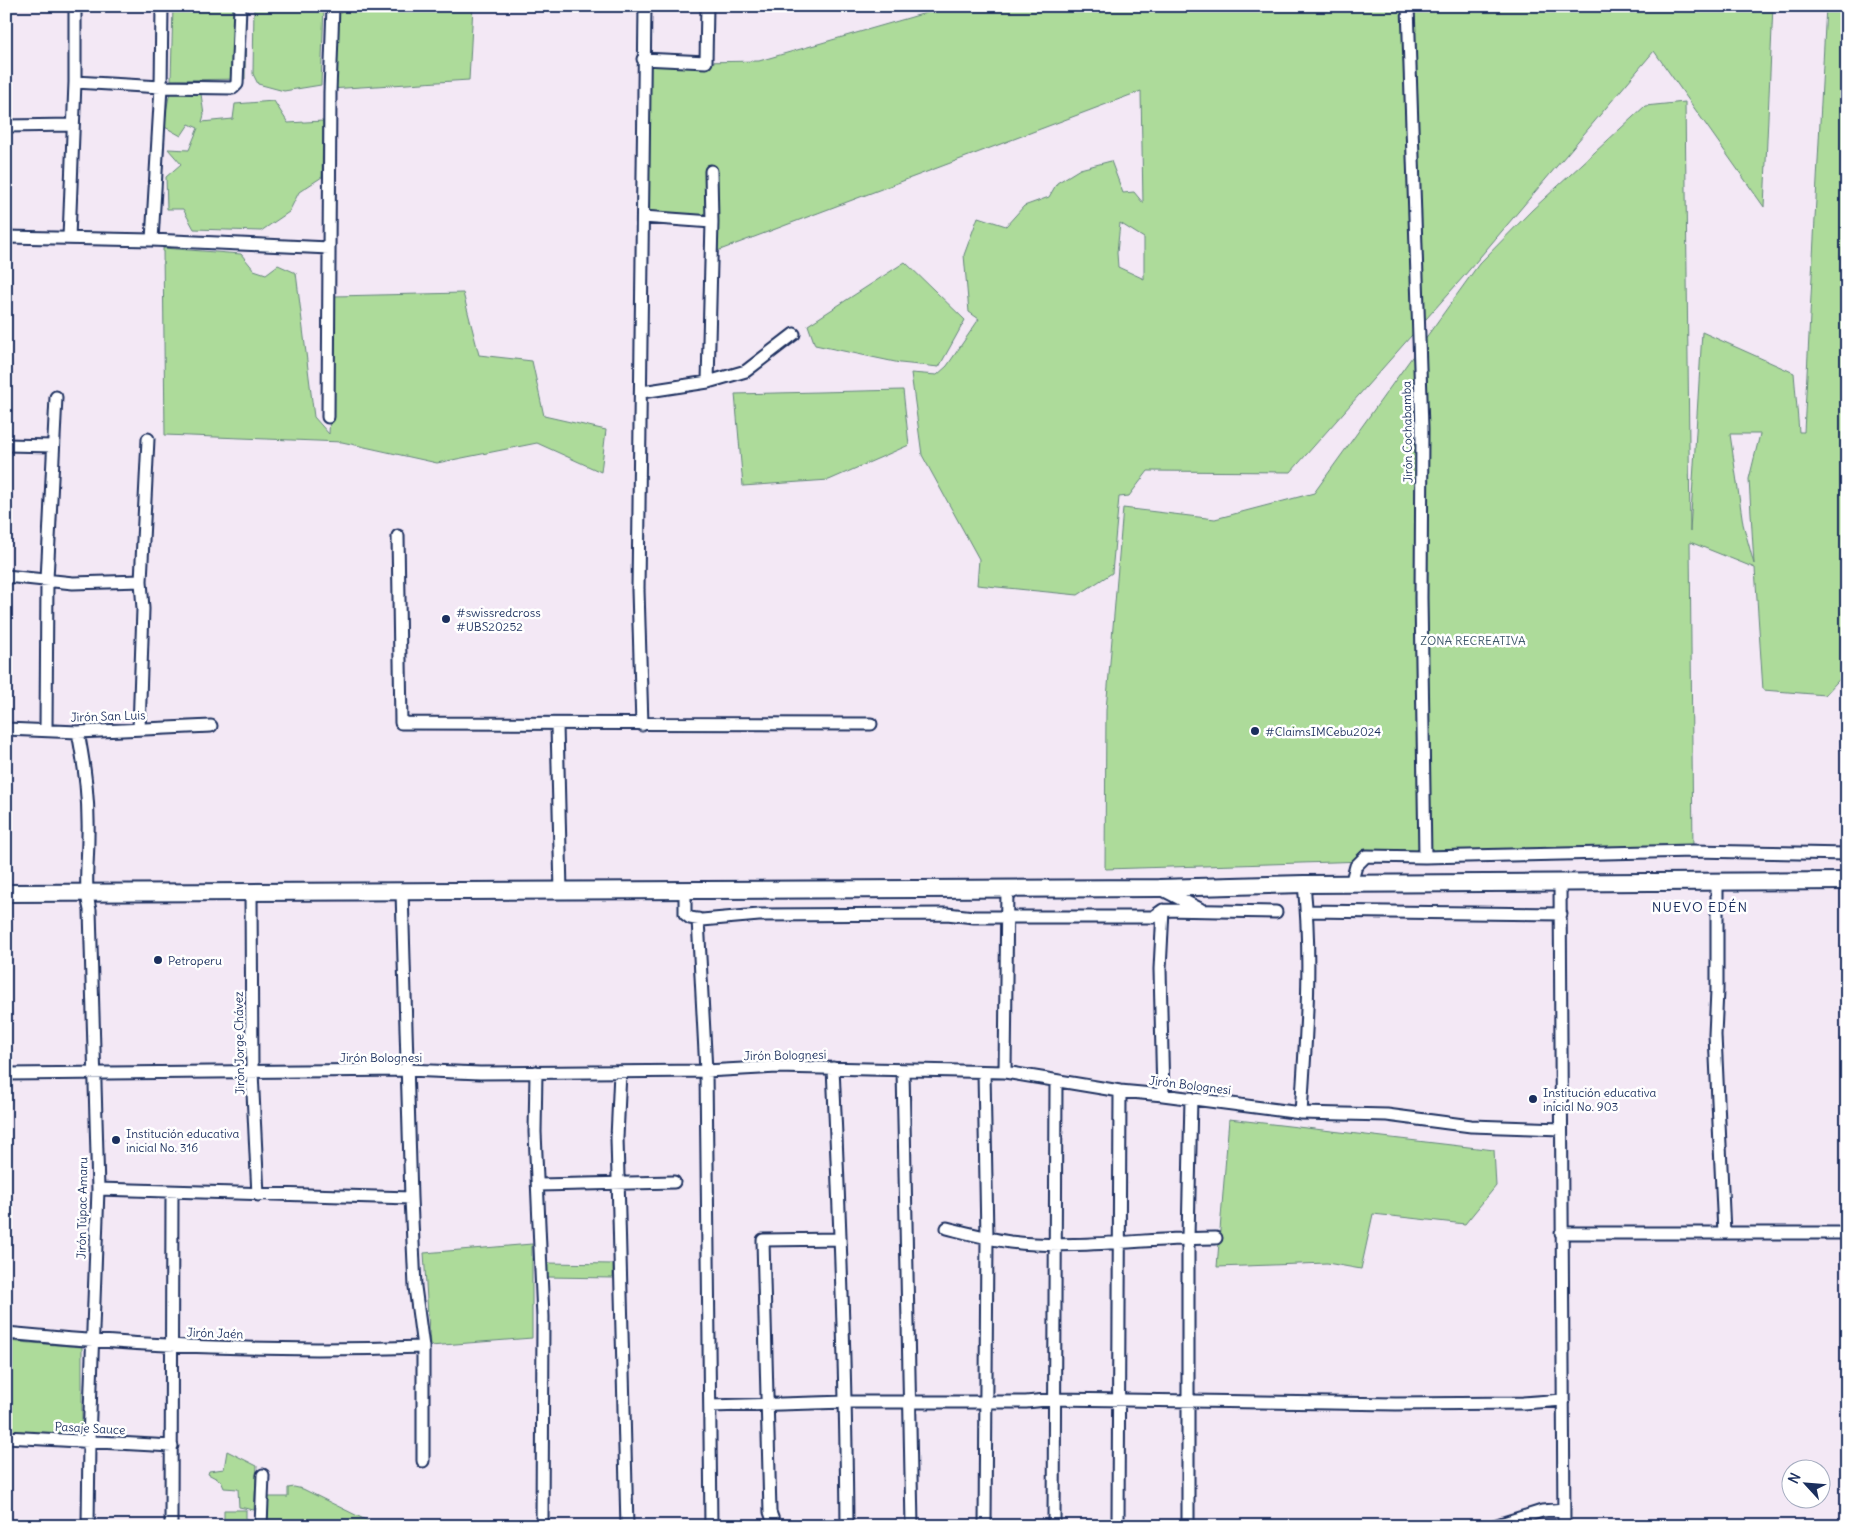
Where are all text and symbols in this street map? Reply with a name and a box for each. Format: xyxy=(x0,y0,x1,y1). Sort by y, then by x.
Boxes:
street label: Jirón Cochabamba xyxy=(1399,381,1415,483)
place label: #swissredcross #UBS20252 xyxy=(456,605,541,634)
marker: #swissredcross #UBS20252 xyxy=(440,613,452,625)
park label: ZONA RECREATIVA xyxy=(1420,633,1526,648)
street label: Jirón San Luis xyxy=(70,707,146,725)
place label: #ClaimsIMCebu2024 xyxy=(1265,724,1381,739)
marker: #ClaimsIMCebu2024 xyxy=(1249,725,1261,737)
district label: NUEVO EDÉN xyxy=(1652,898,1748,916)
place label: Petroperu xyxy=(168,953,222,968)
marker: Petroperu xyxy=(152,954,164,966)
street label: Jirón Jorge Chávez xyxy=(231,991,247,1095)
street label: Jirón Bolognesi xyxy=(744,1047,826,1063)
street label: Jirón Bolognesi xyxy=(340,1050,422,1065)
street label: Jirón Bolognesi xyxy=(1148,1073,1232,1097)
place label: Institución educativa inicial No. 903 xyxy=(1543,1085,1656,1114)
marker: Institución educativa inicial No. 903 xyxy=(1527,1093,1539,1105)
place label: Institución educativa inicial No. 316 xyxy=(126,1126,239,1155)
marker: Institución educativa inicial No. 316 xyxy=(110,1134,122,1146)
street label: Jirón Túpac Amaru xyxy=(74,1157,90,1259)
street label: Jirón Jaén xyxy=(186,1325,244,1341)
street label: Pasaje Sauce xyxy=(54,1419,126,1437)
north arrow xyxy=(1780,1460,1830,1510)
text: N xyxy=(1784,1470,1805,1487)

